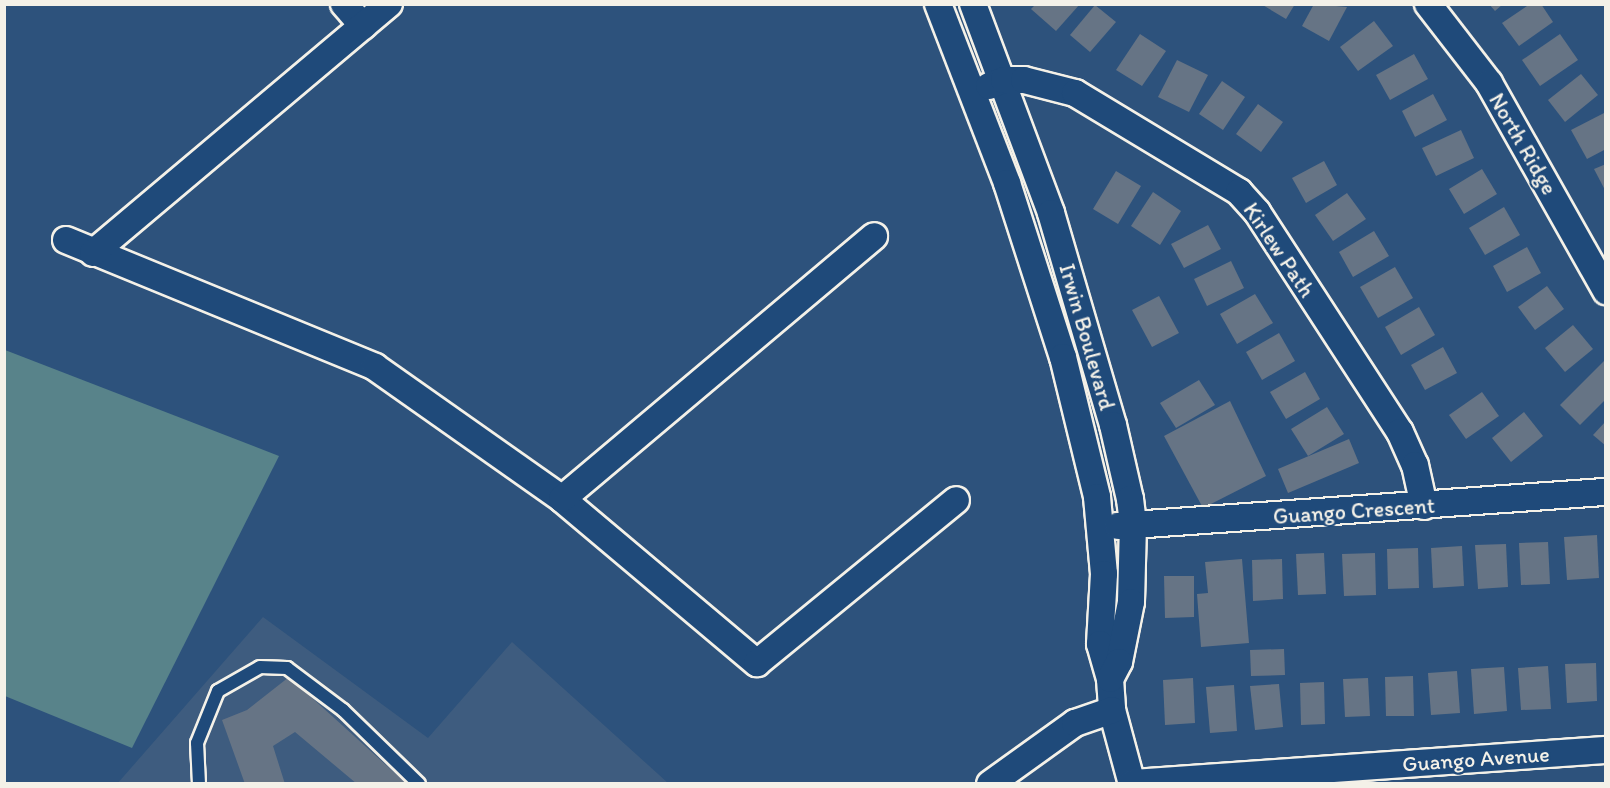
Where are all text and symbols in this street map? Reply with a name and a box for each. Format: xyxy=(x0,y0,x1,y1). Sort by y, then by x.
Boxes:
street label: North Ridge xyxy=(1483,89,1563,199)
street label: Kirlew Path xyxy=(1238,198,1320,302)
street label: Irwin Boulevard xyxy=(1053,260,1121,414)
street label: Guango Crescent xyxy=(1272,492,1436,530)
street label: Guango Avenue xyxy=(1402,741,1550,777)

